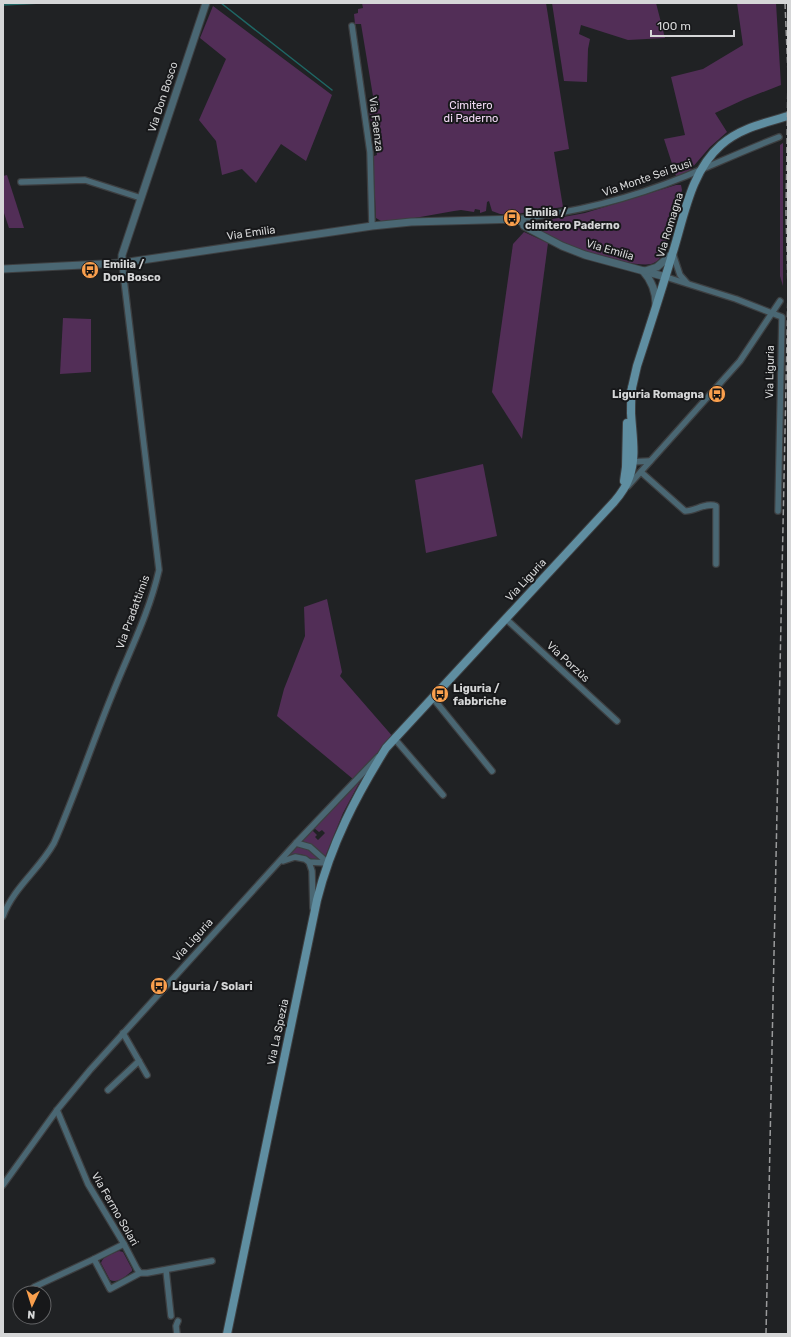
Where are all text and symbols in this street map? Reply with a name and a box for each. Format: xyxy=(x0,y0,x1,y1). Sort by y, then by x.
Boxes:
scale bar xyxy=(651,12,734,38)
text: 100 m xyxy=(657,19,691,33)
street label: Via Don Bosco xyxy=(145,60,181,134)
street label: Via Faenza xyxy=(366,96,386,152)
park label: Cimitero di Paderno xyxy=(444,99,498,125)
street label: Via Monte Sei Busi xyxy=(600,157,694,199)
street label: Via Romagna xyxy=(654,191,686,259)
place label: Emilia / cimitero Paderno xyxy=(525,206,620,232)
bus stop icon: Emilia / cimitero Paderno xyxy=(502,208,522,228)
street label: Via Emilia xyxy=(226,223,276,243)
street label: Via Emilia xyxy=(585,237,635,263)
place label: Emilia / Don Bosco xyxy=(103,258,161,284)
bus stop icon: Emilia / Don Bosco xyxy=(80,260,100,280)
street label: Via Liguria xyxy=(763,345,777,399)
bus stop icon: Liguria Romagna xyxy=(707,384,727,404)
place label: Liguria Romagna xyxy=(612,388,704,401)
street label: Via Liguria xyxy=(503,556,549,604)
street label: Via Pradattimis xyxy=(114,573,153,651)
street label: Via Porzùs xyxy=(544,639,592,685)
place label: Liguria / fabbriche xyxy=(453,682,507,708)
bus stop icon: Liguria / fabbriche xyxy=(430,684,450,704)
street label: Via Liguria xyxy=(170,916,216,964)
bus stop icon: Liguria / Solari xyxy=(149,976,169,996)
place label: Liguria / Solari xyxy=(172,980,253,993)
street label: Via La Spezia xyxy=(265,998,291,1066)
street label: Via Fermo Solari xyxy=(89,1170,141,1248)
north arrow xyxy=(12,1285,52,1325)
text: N xyxy=(27,1308,36,1321)

